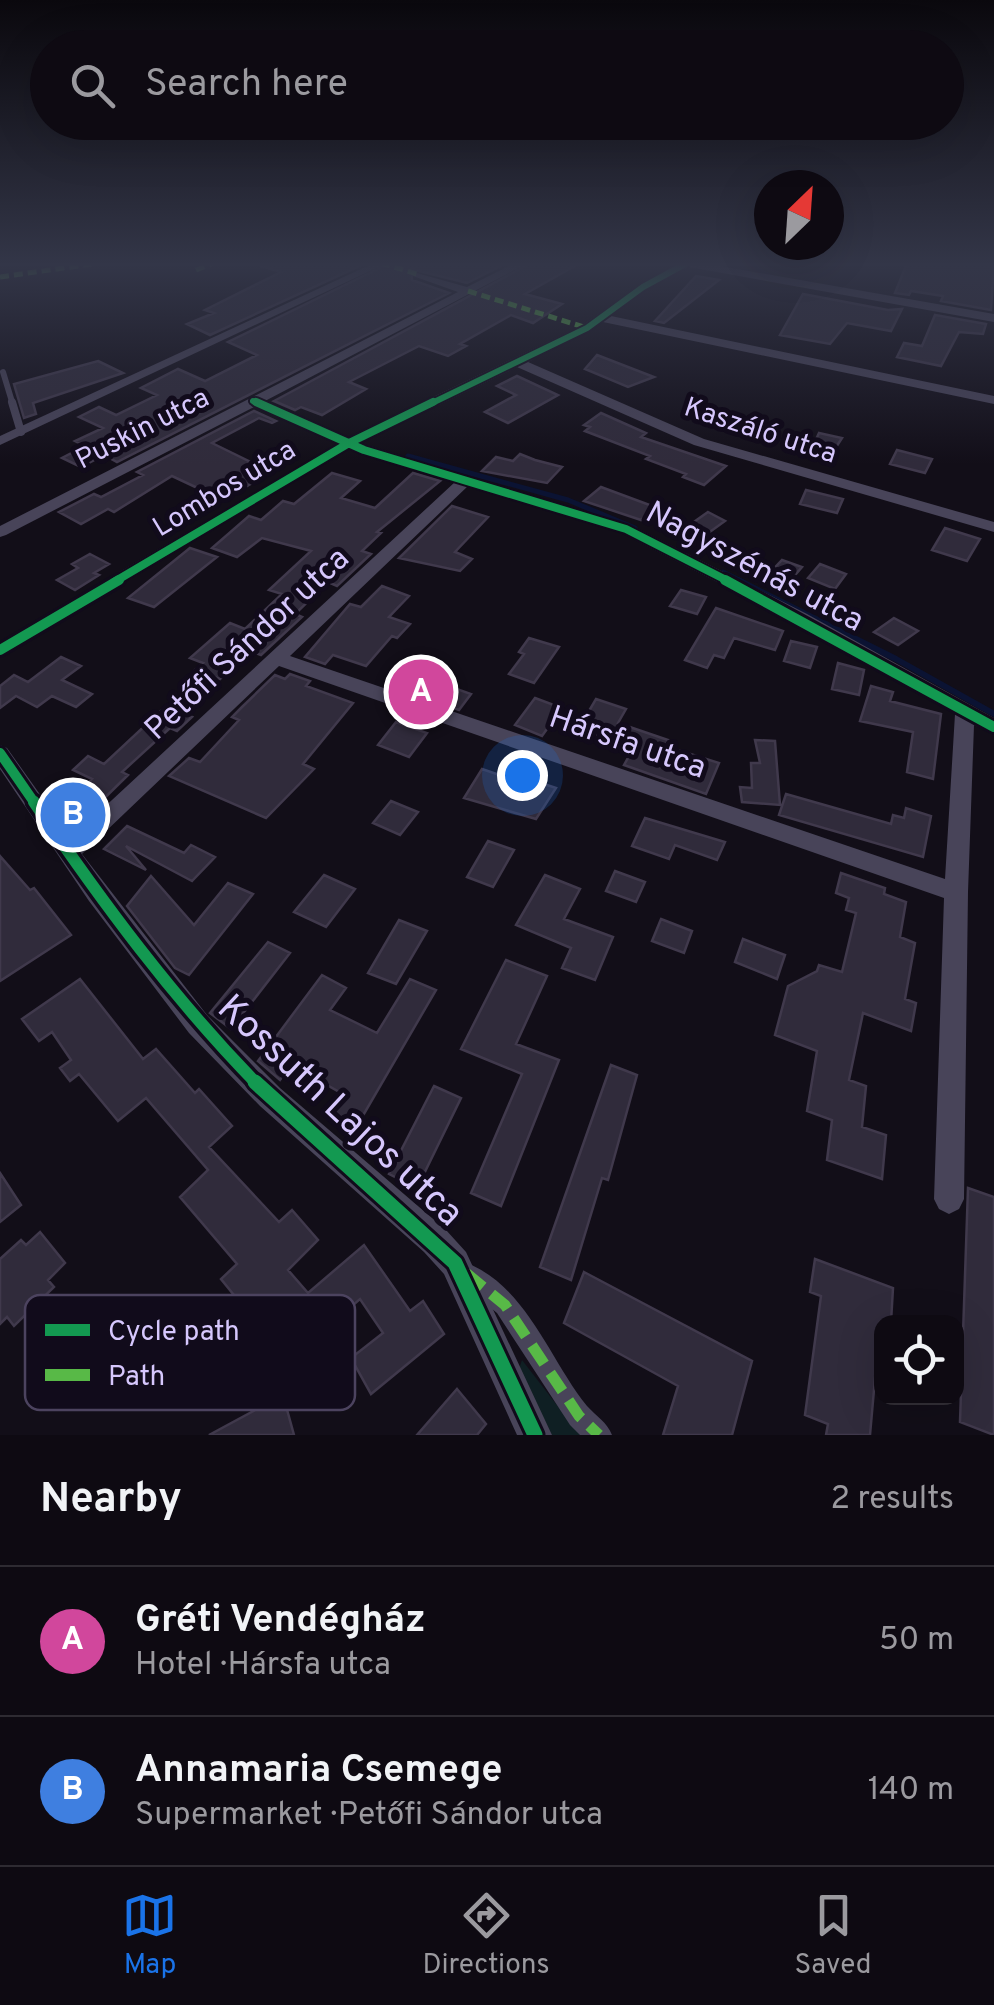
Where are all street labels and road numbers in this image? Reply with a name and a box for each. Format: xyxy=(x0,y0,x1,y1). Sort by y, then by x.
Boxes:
street label: Puskin utca xyxy=(70,381,216,479)
street label: Kaszáló utca xyxy=(679,390,841,474)
street label: Lombos utca xyxy=(147,433,303,547)
street label: Nagyszénás utca xyxy=(638,494,870,642)
street label: Petőfi Sándor utca xyxy=(137,540,359,750)
street label: Hársfa utca xyxy=(543,699,711,789)
street label: Kossuth Lajos utca xyxy=(206,985,472,1239)

